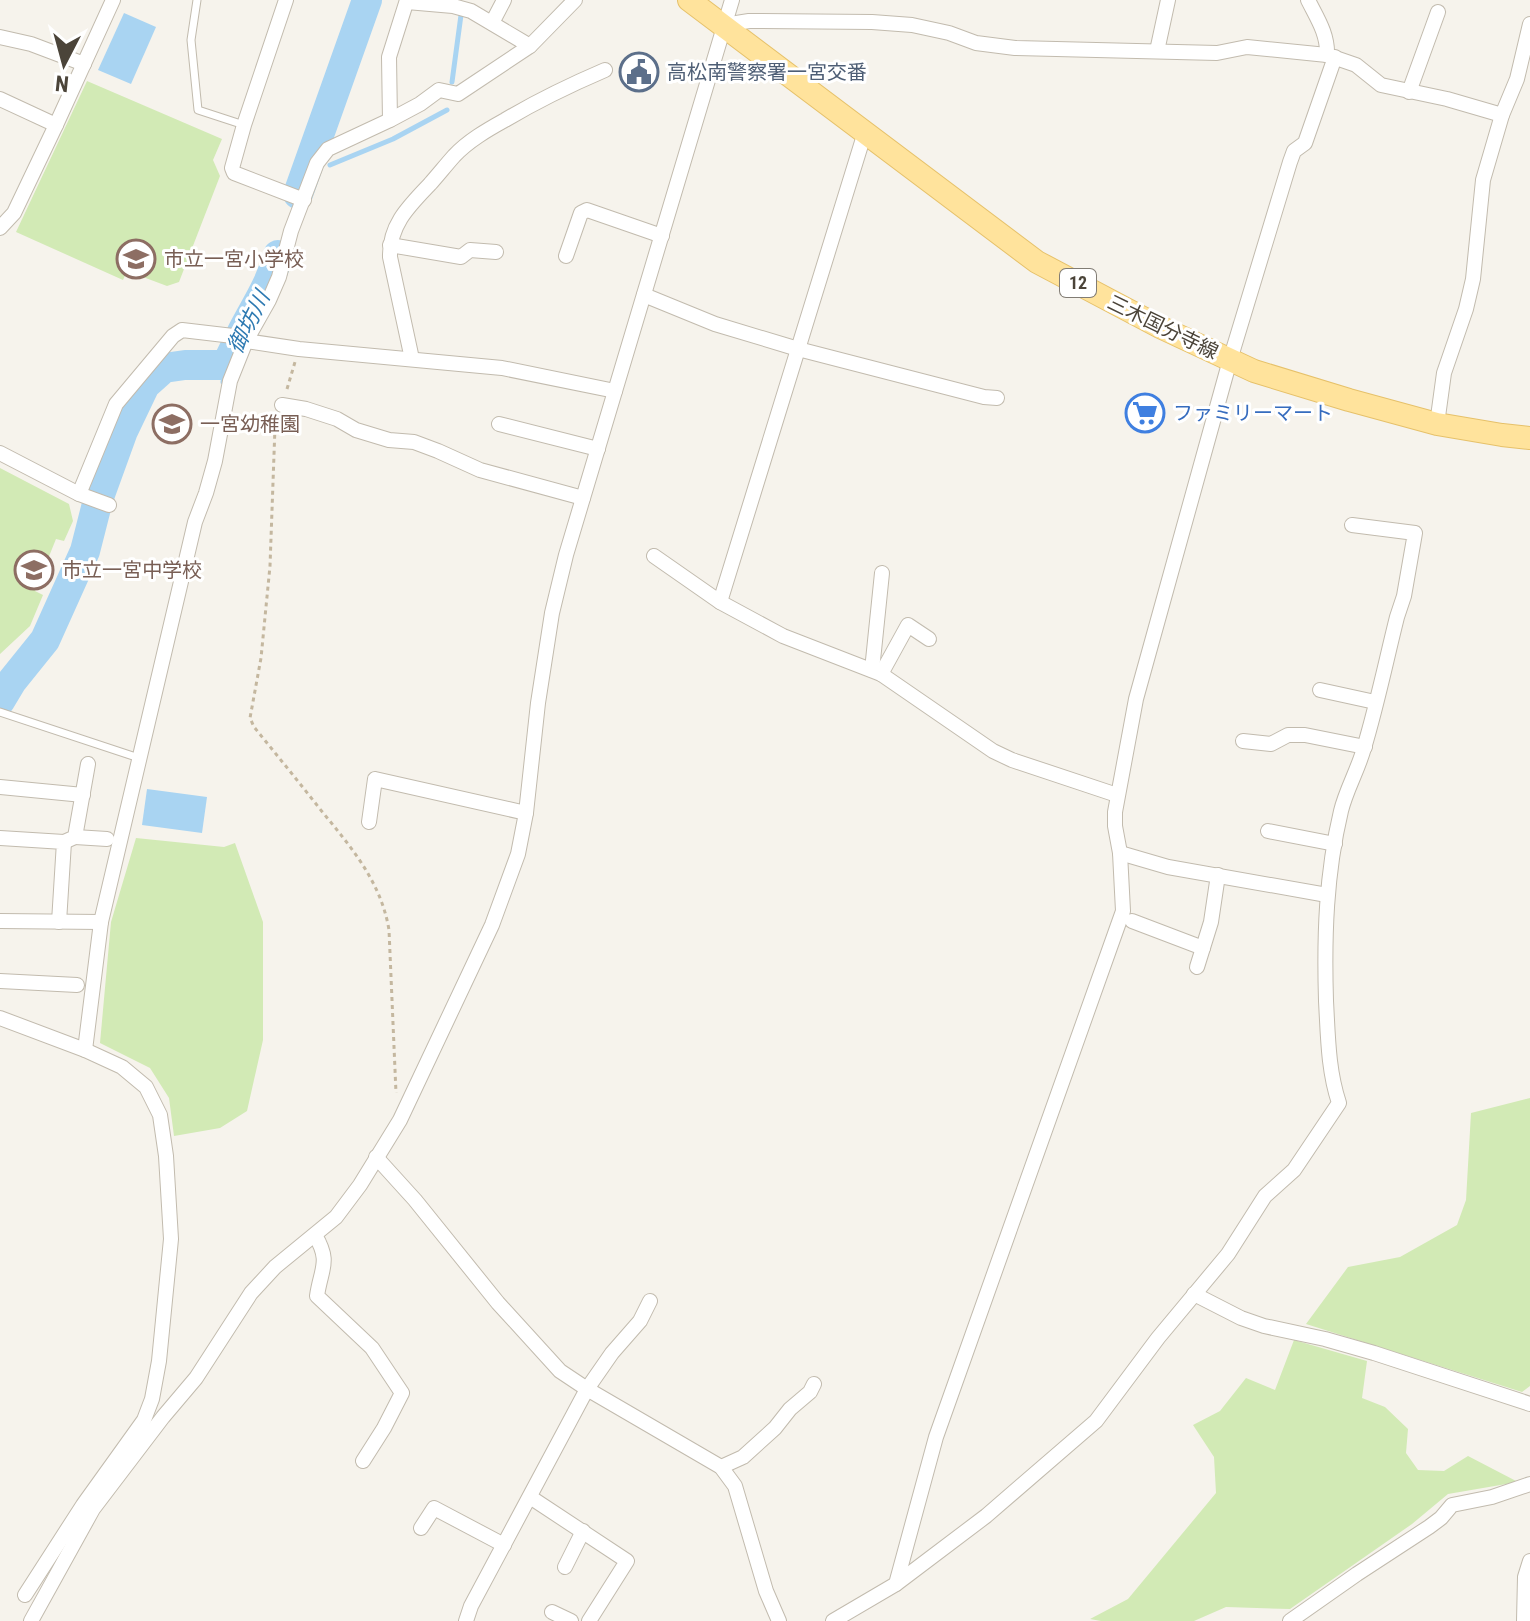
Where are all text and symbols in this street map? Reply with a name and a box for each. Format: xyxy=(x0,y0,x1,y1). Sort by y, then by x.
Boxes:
north arrow xyxy=(24,24,104,104)
public building icon: 高松南警察署一宮交番 xyxy=(618,51,660,93)
place label: 高松南警察署一宮交番 xyxy=(667,60,867,84)
text: N xyxy=(54,70,70,97)
school or university icon: 市立一宮小学校 xyxy=(115,238,157,280)
place label: 市立一宮小学校 xyxy=(164,247,304,271)
road number: 12 xyxy=(1060,269,1096,297)
water label: 御坊川 xyxy=(222,285,275,357)
street label: 三木国分寺線 xyxy=(1104,290,1222,364)
supermarket icon: ファミリーマート xyxy=(1124,392,1166,434)
place label: ファミリーマート xyxy=(1173,401,1333,425)
school or university icon: 一宮幼稚園 xyxy=(151,403,193,445)
place label: 一宮幼稚園 xyxy=(200,412,300,436)
school or university icon: 市立一宮中学校 xyxy=(13,549,55,591)
place label: 市立一宮中学校 xyxy=(62,558,202,582)

